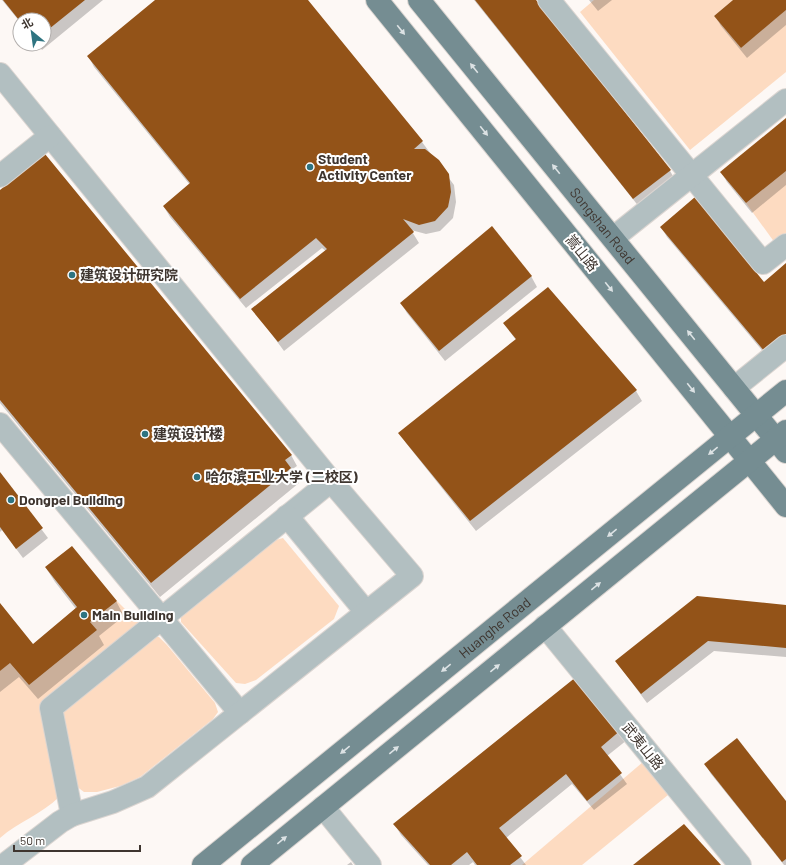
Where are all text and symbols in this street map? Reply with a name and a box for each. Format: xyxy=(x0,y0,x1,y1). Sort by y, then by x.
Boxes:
north arrow xyxy=(12,12,52,52)
text: 北 xyxy=(19,14,35,31)
one-way arrow xyxy=(397,25,406,36)
one-way arrow xyxy=(470,62,479,73)
one-way arrow xyxy=(479,126,488,137)
place label: Student Activity Center xyxy=(318,150,412,183)
marker: Student Activity Center xyxy=(305,162,315,172)
one-way arrow xyxy=(552,163,561,174)
street label: Songshan Road xyxy=(567,184,639,267)
street label: 嵩山路 xyxy=(563,231,602,274)
place label: 建筑设计研究院 xyxy=(80,266,178,283)
marker: 建筑设计研究院 xyxy=(67,270,77,280)
one-way arrow xyxy=(605,281,613,292)
one-way arrow xyxy=(687,330,695,341)
one-way arrow xyxy=(686,383,695,393)
place label: 建筑设计楼 xyxy=(153,425,223,442)
marker: 建筑设计楼 xyxy=(140,429,150,439)
one-way arrow xyxy=(707,447,718,456)
place label: 哈尔滨工业大学 (二校区) xyxy=(205,468,358,485)
marker: 哈尔滨工业大学 (二校区) xyxy=(192,472,202,482)
place label: Dongpei Building xyxy=(19,491,123,508)
marker: Dongpei Building xyxy=(6,495,16,505)
one-way arrow xyxy=(606,529,617,538)
one-way arrow xyxy=(590,581,601,590)
street label: Huanghe Road xyxy=(455,593,534,662)
place label: Main Building xyxy=(92,606,174,623)
marker: Main Building xyxy=(79,610,89,620)
one-way arrow xyxy=(489,663,500,672)
one-way arrow xyxy=(440,664,451,673)
street label: 武夷山路 xyxy=(619,719,668,773)
one-way arrow xyxy=(388,745,399,754)
one-way arrow xyxy=(339,746,350,754)
scale bar xyxy=(14,827,140,853)
text: 50 m xyxy=(20,833,45,847)
one-way arrow xyxy=(276,836,287,845)

